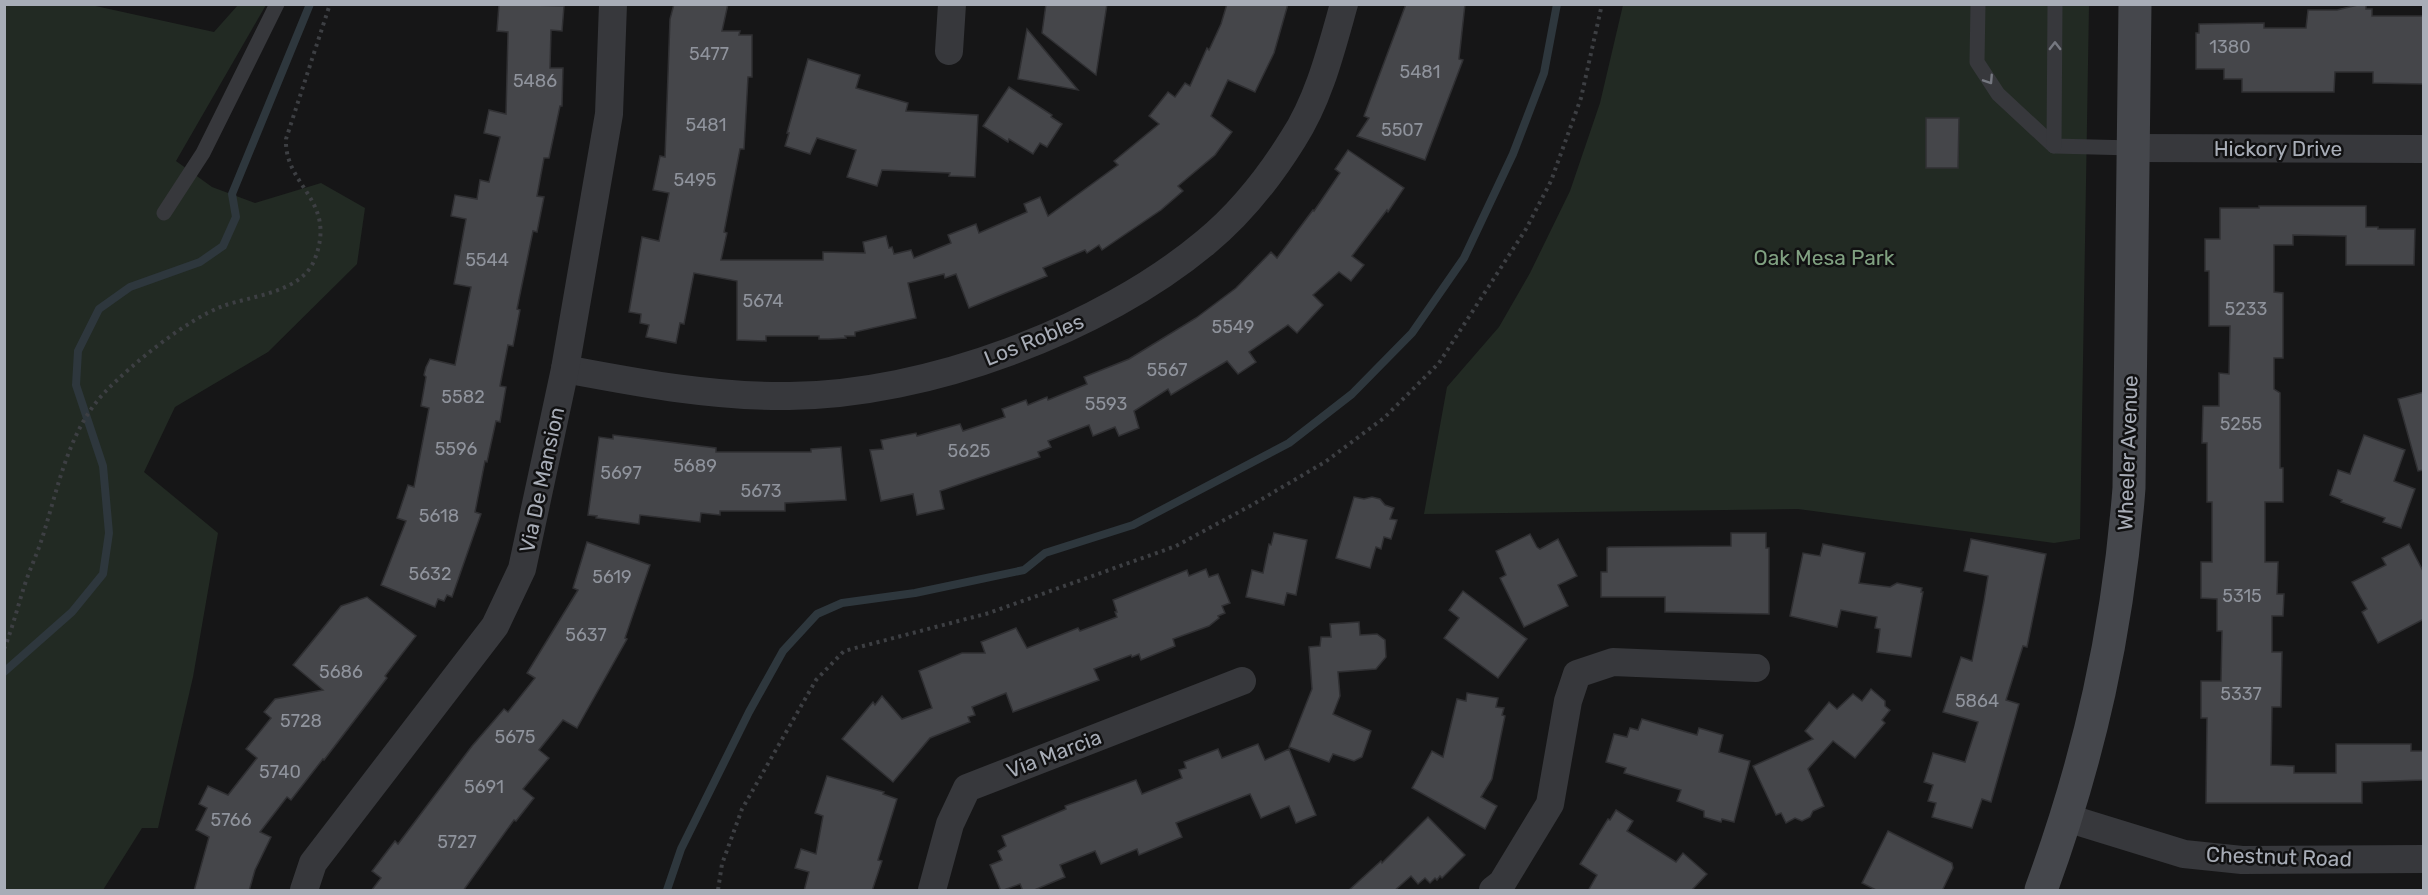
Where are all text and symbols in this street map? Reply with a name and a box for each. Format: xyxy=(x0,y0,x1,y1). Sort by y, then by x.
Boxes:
house number: 1380 xyxy=(2209,36,2251,58)
one-way arrow xyxy=(2049,41,2061,50)
house number: 5477 xyxy=(689,43,729,65)
house number: 5481 xyxy=(1399,61,1441,83)
house number: 5486 xyxy=(513,70,557,92)
one-way arrow xyxy=(1982,74,1993,85)
house number: 5481 xyxy=(685,114,727,136)
house number: 5507 xyxy=(1381,119,1423,141)
street label: Hickory Drive xyxy=(2214,136,2342,161)
house number: 5495 xyxy=(673,169,717,191)
park label: Oak Mesa Park xyxy=(1753,245,1895,270)
house number: 5544 xyxy=(465,249,509,271)
house number: 5674 xyxy=(743,290,783,312)
house number: 5233 xyxy=(2225,298,2267,320)
street label: Los Robles xyxy=(980,308,1087,371)
house number: 5549 xyxy=(1211,316,1255,338)
house number: 5567 xyxy=(1147,359,1187,381)
street label: Wheeler Avenue xyxy=(2112,375,2143,531)
house number: 5582 xyxy=(441,386,485,408)
house number: 5593 xyxy=(1085,393,1127,415)
street label: Via De Mansion xyxy=(514,405,569,555)
house number: 5255 xyxy=(2220,413,2262,435)
house number: 5596 xyxy=(435,438,478,460)
house number: 5625 xyxy=(948,440,990,462)
house number: 5689 xyxy=(673,455,717,477)
house number: 5697 xyxy=(600,462,642,484)
house number: 5673 xyxy=(740,480,782,502)
house number: 5618 xyxy=(419,505,459,527)
house number: 5632 xyxy=(409,563,451,585)
house number: 5619 xyxy=(592,566,632,588)
house number: 5315 xyxy=(2222,585,2262,607)
house number: 5637 xyxy=(565,624,607,646)
house number: 5686 xyxy=(319,661,363,683)
house number: 5337 xyxy=(2220,683,2262,705)
house number: 5864 xyxy=(1955,690,1999,712)
house number: 5728 xyxy=(280,710,322,732)
street label: Via Marcia xyxy=(1003,724,1105,783)
house number: 5675 xyxy=(495,726,535,748)
house number: 5740 xyxy=(259,761,301,783)
house number: 5691 xyxy=(464,776,504,798)
house number: 5766 xyxy=(210,809,252,831)
house number: 5727 xyxy=(437,831,477,853)
street label: Chestnut Road xyxy=(2206,841,2352,872)

